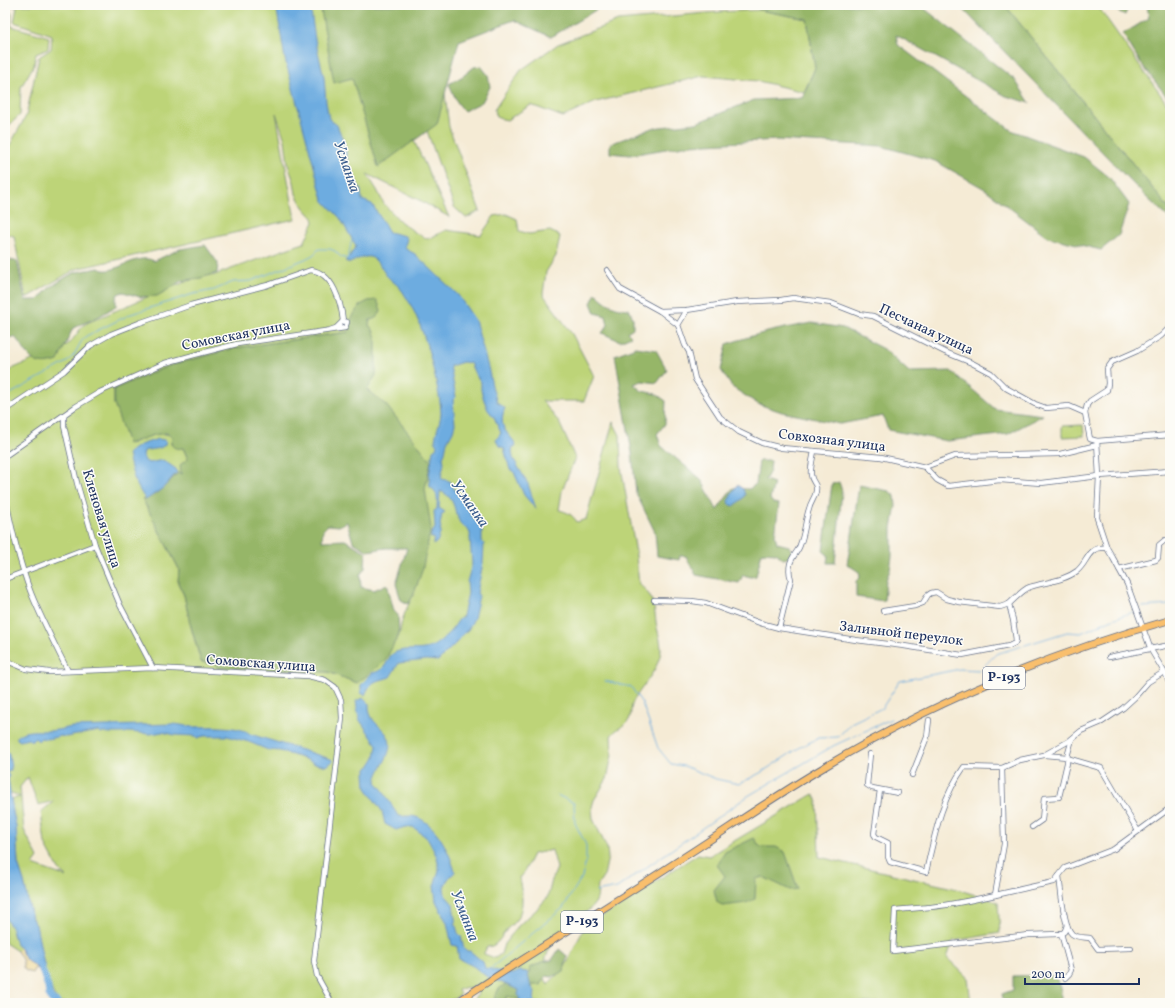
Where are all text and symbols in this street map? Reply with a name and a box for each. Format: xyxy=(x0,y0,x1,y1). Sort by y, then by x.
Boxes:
water label: Усманка xyxy=(327,138,365,196)
street label: Песчаная улица xyxy=(876,300,976,360)
street label: Сомовская улица xyxy=(180,316,292,356)
street label: Совхозная улица xyxy=(777,425,887,457)
street label: Кленовая улица xyxy=(77,467,125,571)
water label: Усманка xyxy=(445,476,493,532)
street label: Заливной переулок xyxy=(838,617,964,651)
street label: Сомовская улица xyxy=(206,651,316,677)
road number: Р-193 xyxy=(983,667,1025,689)
water label: Усманка xyxy=(445,887,483,945)
road number: Р-193 xyxy=(561,911,603,933)
scale bar xyxy=(1025,960,1139,986)
text: 200 m xyxy=(1031,967,1065,983)

